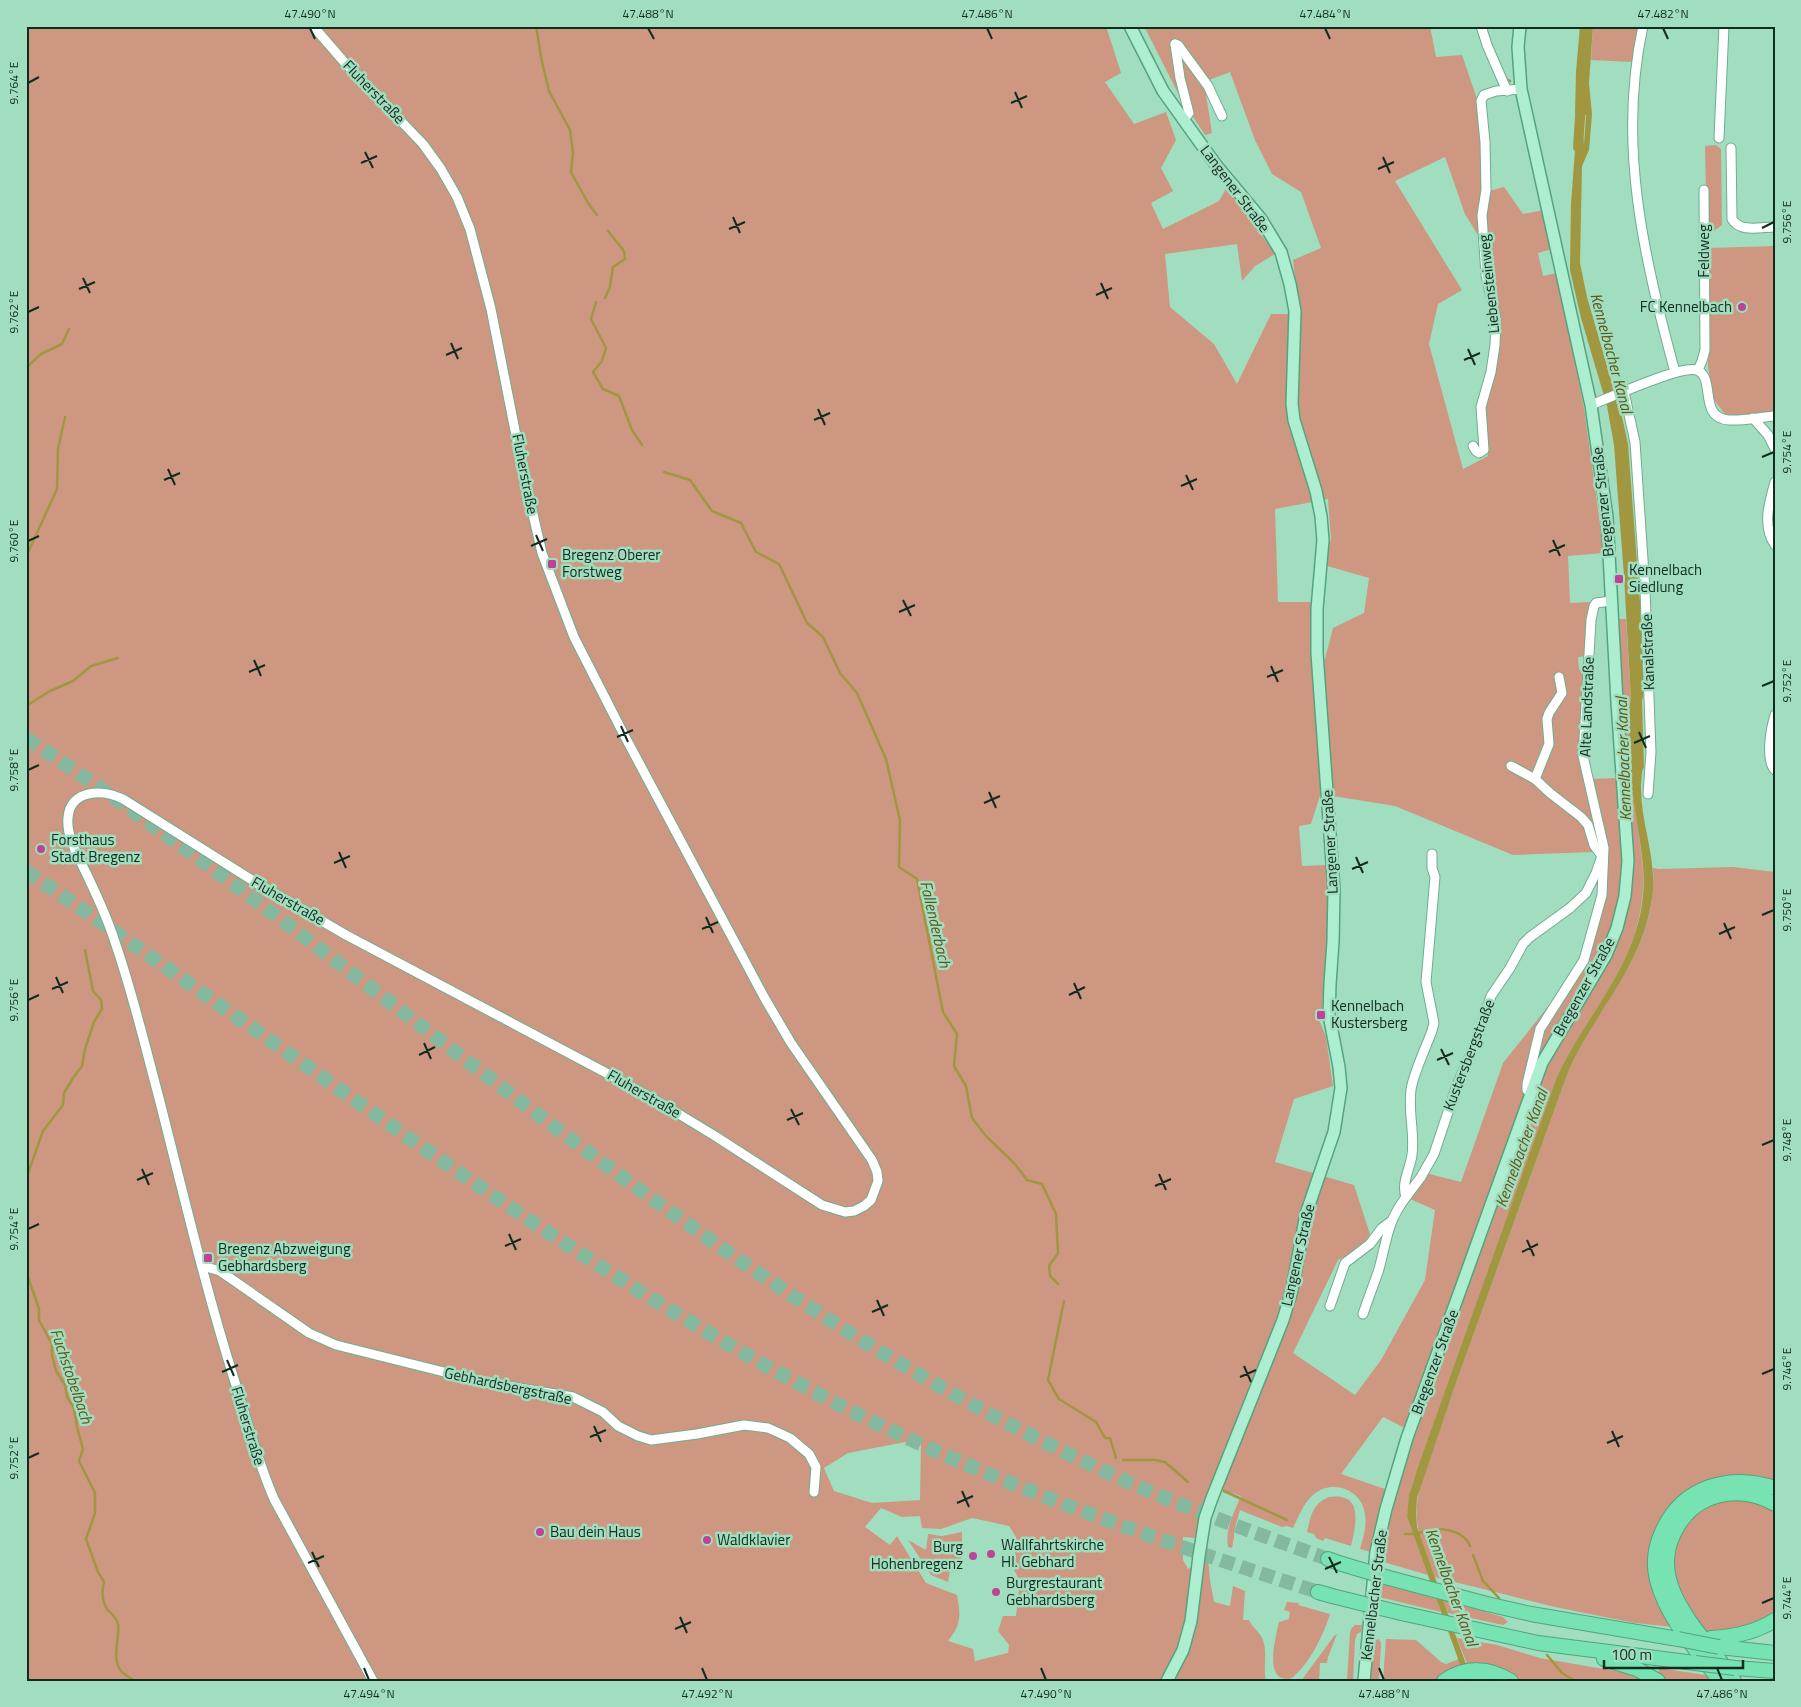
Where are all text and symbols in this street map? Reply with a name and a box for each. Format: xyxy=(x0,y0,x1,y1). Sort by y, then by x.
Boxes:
text: 47.490°N xyxy=(284,4,336,23)
text: 47.488°N xyxy=(622,4,674,23)
text: 47.486°N xyxy=(961,4,1013,23)
text: 47.484°N xyxy=(1299,4,1351,23)
text: 47.482°N xyxy=(1637,4,1689,23)
street label: Fluherstraße xyxy=(338,54,411,129)
text: 9.764°E xyxy=(4,61,23,104)
street label: Langener Straße xyxy=(1195,140,1276,237)
text: 9.756°E xyxy=(1777,200,1796,243)
street label: Feldweg xyxy=(1692,224,1715,278)
street label: Liebensteinweg xyxy=(1472,233,1505,335)
text: 9.762°E xyxy=(4,290,23,333)
water label: Kennelbacher Kanal xyxy=(1584,290,1640,417)
place label: FC Kennelbach xyxy=(1640,295,1732,318)
marker: FC Kennelbach xyxy=(1736,301,1748,313)
text: 9.754°E xyxy=(1777,430,1796,473)
street label: Fluherstraße xyxy=(506,432,545,516)
street label: Bregenzer Straße xyxy=(1585,446,1620,558)
text: 9.760°E xyxy=(4,519,23,562)
place label: Bregenz Oberer Forstweg xyxy=(562,543,661,583)
marker: Bregenz Oberer Forstweg xyxy=(546,558,558,570)
place label: Kennelbach Siedlung xyxy=(1629,558,1702,598)
marker: Kennelbach Siedlung xyxy=(1613,573,1625,585)
street label: Kanalstraße xyxy=(1635,614,1660,691)
street label: Alte Landstraße xyxy=(1573,656,1600,758)
text: 9.752°E xyxy=(1777,659,1796,702)
water label: Kennelbacher Kanal xyxy=(1609,695,1637,821)
text: 9.758°E xyxy=(4,748,23,791)
street label: Langener Straße xyxy=(1315,789,1344,895)
place label: Forsthaus Stadt Bregenz xyxy=(51,828,140,868)
marker: Forsthaus Stadt Bregenz xyxy=(35,843,47,855)
street label: Fluherstraße xyxy=(247,870,329,931)
water label: Fallenderbach xyxy=(914,878,958,971)
text: 9.750°E xyxy=(1777,888,1796,931)
street label: Bregenzer Straße xyxy=(1547,933,1620,1041)
text: 9.756°E xyxy=(4,978,23,1021)
place label: Kennelbach Kustersberg xyxy=(1331,994,1408,1034)
street label: Kustersbergstraße xyxy=(1437,996,1500,1114)
marker: Kennelbach Kustersberg xyxy=(1315,1009,1327,1021)
street label: Fluherstraße xyxy=(603,1063,685,1124)
water label: Kennelbacher Kanal xyxy=(1489,1084,1554,1210)
text: 9.748°E xyxy=(1777,1118,1796,1161)
street label: Langener Straße xyxy=(1275,1201,1320,1308)
text: 9.754°E xyxy=(4,1207,23,1250)
place label: Bregenz Abzweigung Gebhardsberg xyxy=(218,1237,351,1277)
marker: Bregenz Abzweigung Gebhardsberg xyxy=(202,1252,214,1264)
street label: Bregenzer Straße xyxy=(1405,1306,1464,1418)
water label: Fuchstobelbach xyxy=(45,1325,100,1428)
text: 9.746°E xyxy=(1777,1347,1796,1390)
street label: Gebhardsbergstraße xyxy=(442,1361,574,1410)
street label: Fluherstraße xyxy=(226,1384,271,1468)
text: 9.752°E xyxy=(4,1436,23,1479)
place label: Bau dein Haus xyxy=(550,1520,641,1543)
water label: Kennelbacher Kanal xyxy=(1420,1525,1485,1651)
marker: Bau dein Haus xyxy=(534,1526,546,1538)
place label: Waldklavier xyxy=(717,1528,790,1551)
street label: Kennelbacher Straße xyxy=(1354,1528,1393,1661)
place label: Wallfahrtskirche Hl. Gebhard xyxy=(1001,1533,1104,1573)
marker: Waldklavier xyxy=(701,1534,713,1546)
place label: Burg Hohenbregenz xyxy=(871,1535,963,1575)
marker: Wallfahrtskirche Hl. Gebhard xyxy=(985,1548,997,1560)
marker: Burg Hohenbregenz xyxy=(967,1550,979,1562)
place label: Burgrestaurant Gebhardsberg xyxy=(1006,1571,1103,1611)
text: 9.744°E xyxy=(1777,1576,1796,1619)
marker: Burgrestaurant Gebhardsberg xyxy=(990,1586,1002,1598)
scale bar xyxy=(1604,1637,1742,1669)
text: 100 m xyxy=(1611,1643,1652,1666)
text: 47.494°N xyxy=(343,1684,395,1703)
text: 47.492°N xyxy=(681,1684,733,1703)
text: 47.490°N xyxy=(1020,1684,1072,1703)
text: 47.488°N xyxy=(1358,1684,1410,1703)
text: 47.486°N xyxy=(1696,1684,1748,1703)

